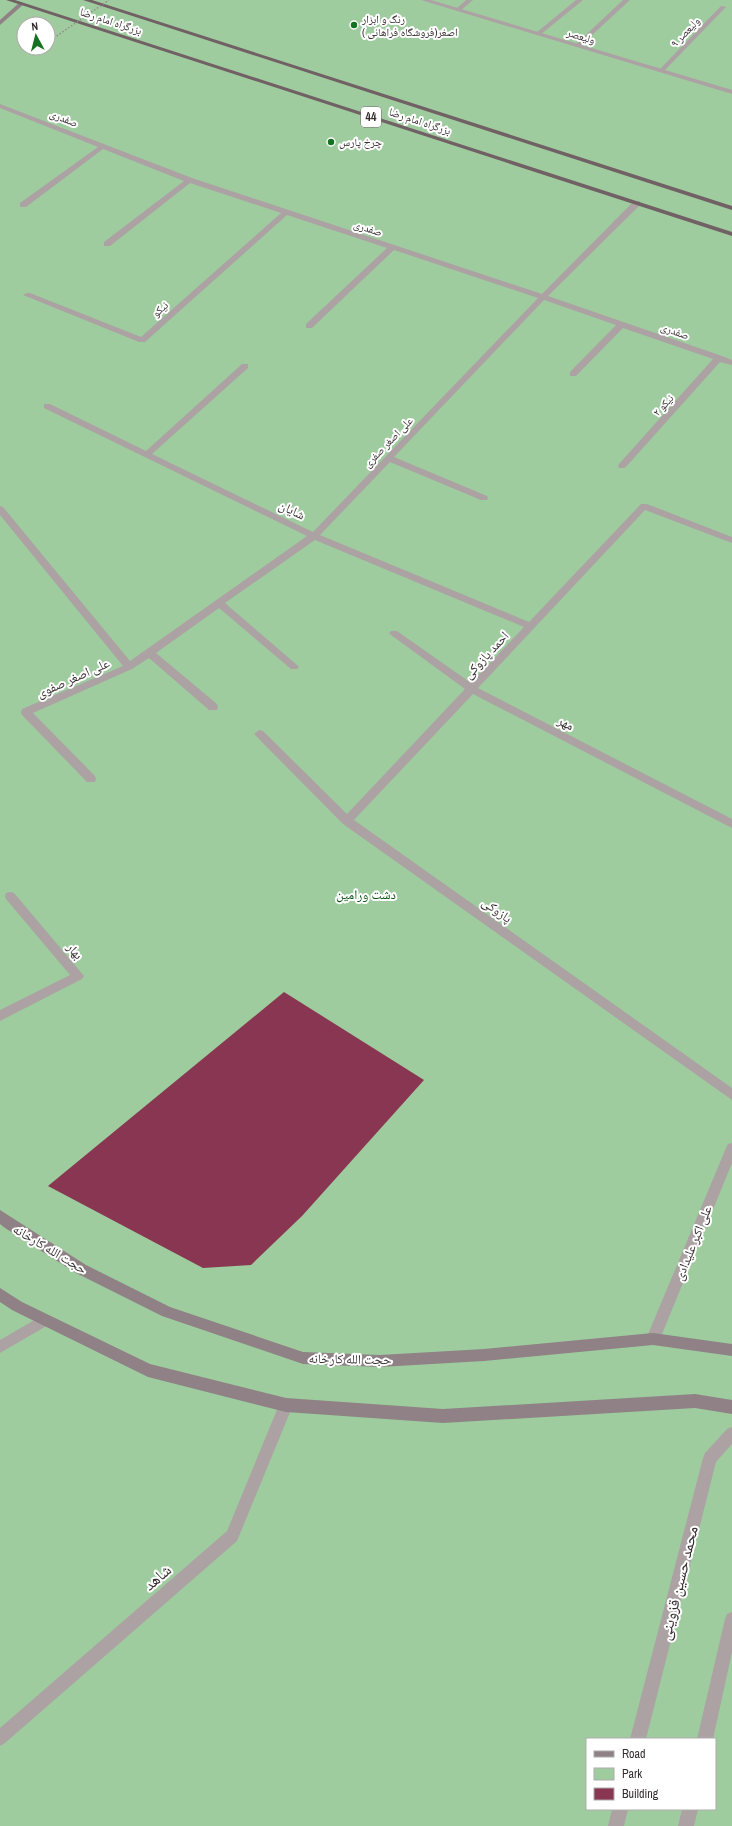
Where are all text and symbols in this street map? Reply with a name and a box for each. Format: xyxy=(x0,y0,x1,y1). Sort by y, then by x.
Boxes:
street label: بزرگراه امام رضا xyxy=(78,4,144,38)
place label: رنگ و ابزار اصغر(فروشگاه فراهانی ) xyxy=(361,12,458,39)
street label: ولیعصر ۹ xyxy=(667,14,703,50)
north arrow xyxy=(16,16,56,56)
text: N xyxy=(31,19,39,33)
marker: رنگ و ابزار اصغر(فروشگاه فراهانی ) xyxy=(349,20,359,30)
street label: ولیعصر xyxy=(564,25,597,47)
street label: بزرگراه امام رضا xyxy=(387,104,453,138)
street label: صفدری xyxy=(48,106,80,130)
road number: 44 xyxy=(361,107,381,127)
place label: چرخ پارس xyxy=(339,135,382,149)
marker: چرخ پارس xyxy=(326,137,336,147)
street label: صفدری xyxy=(352,217,384,239)
street label: نیکو xyxy=(149,298,171,320)
street label: صفدری xyxy=(659,319,691,343)
street label: نیکو ۲ xyxy=(650,391,676,419)
street label: علی اصغر صفری xyxy=(360,413,416,470)
street label: شایان xyxy=(276,496,308,524)
street label: احمد پازوکی xyxy=(460,628,512,682)
street label: علی اصغر صفوی xyxy=(34,654,112,702)
street label: مهر xyxy=(554,711,577,734)
park label: دشت ورامین xyxy=(336,886,396,903)
street label: پازوکی xyxy=(479,893,516,927)
street label: بهار xyxy=(62,938,87,963)
street label: علی اکبر علیدادی xyxy=(670,1203,716,1283)
street label: حجت الله کارخانه xyxy=(10,1220,90,1278)
street label: حجت الله کارخانه xyxy=(308,1350,392,1368)
street label: محمد حسین قزوینی xyxy=(653,1523,703,1643)
street label: شاهد xyxy=(138,1559,176,1595)
legend xyxy=(586,1738,716,1810)
text: Road xyxy=(622,1746,646,1762)
text: Park xyxy=(622,1766,642,1782)
text: Building xyxy=(622,1786,659,1802)

